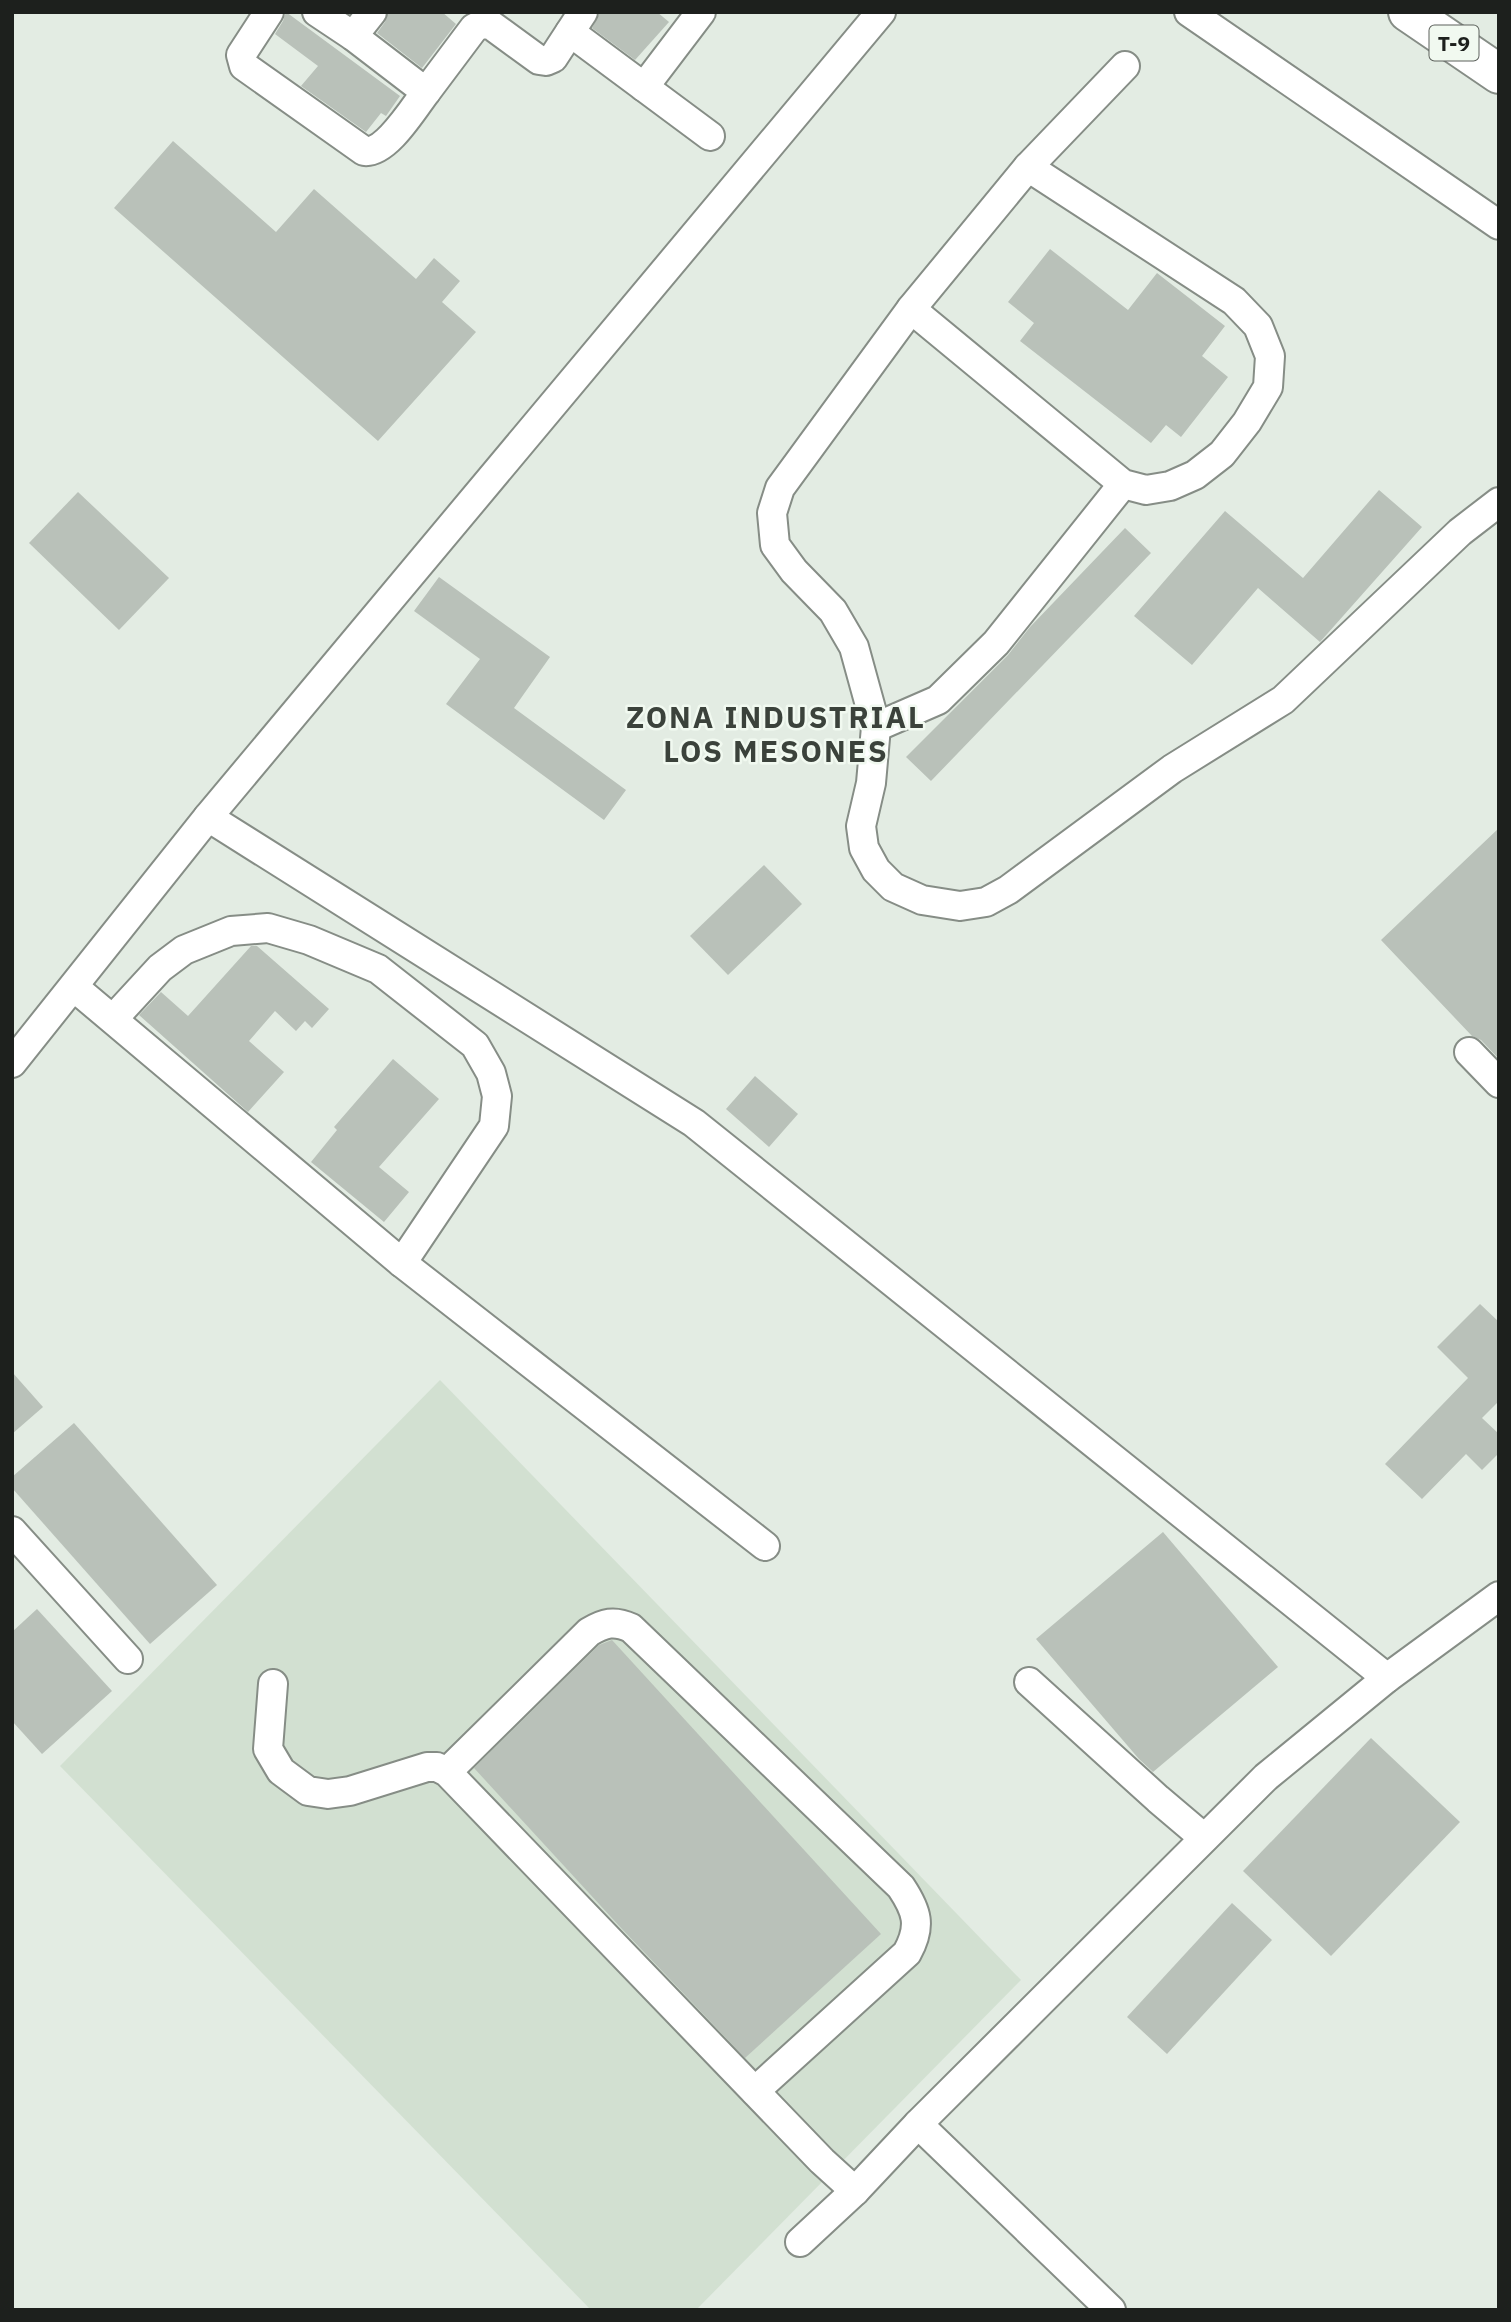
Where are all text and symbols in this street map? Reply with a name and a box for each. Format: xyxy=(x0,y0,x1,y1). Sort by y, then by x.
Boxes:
road number: T-9 xyxy=(1430,26,1478,60)
district label: ZONA INDUSTRIAL LOS MESONES xyxy=(626,697,926,770)

